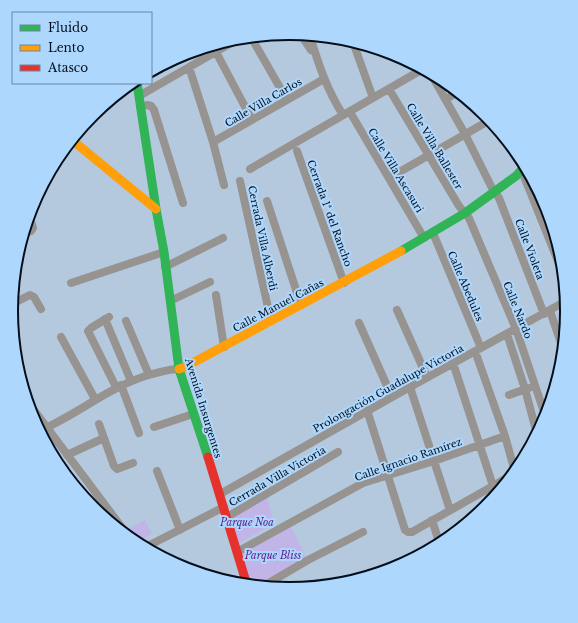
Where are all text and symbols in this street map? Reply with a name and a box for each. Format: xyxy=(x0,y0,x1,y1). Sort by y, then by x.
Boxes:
legend xyxy=(12,12,152,84)
text: Fluido xyxy=(48,20,88,35)
text: Lento xyxy=(48,40,84,55)
text: Atasco xyxy=(47,60,88,75)
street label: Calle Villa Carlos xyxy=(222,75,305,130)
street label: Calle Villa Ballester xyxy=(404,101,466,192)
street label: Calle Villa Ascasuri xyxy=(365,126,426,215)
street label: Cerrada 1ª del Rancho xyxy=(304,158,355,269)
street label: Cerrada Villa Alberdi xyxy=(245,184,280,292)
street label: Calle Violeta xyxy=(512,217,547,282)
street label: Calle Abedules xyxy=(445,249,486,324)
street label: Calle Manuel Cañas xyxy=(231,276,326,335)
street label: Calle Nardo xyxy=(500,280,535,341)
street label: Prolongación Guadalupe Victoria xyxy=(311,341,466,435)
street label: Avenida Insurgentes xyxy=(182,356,225,460)
street label: Calle Ignacio Ramírez xyxy=(353,435,464,484)
street label: Cerrada Villa Victoria xyxy=(227,443,328,509)
park label: Parque Noa xyxy=(219,516,274,529)
park label: Parque Bliss xyxy=(244,549,301,562)

